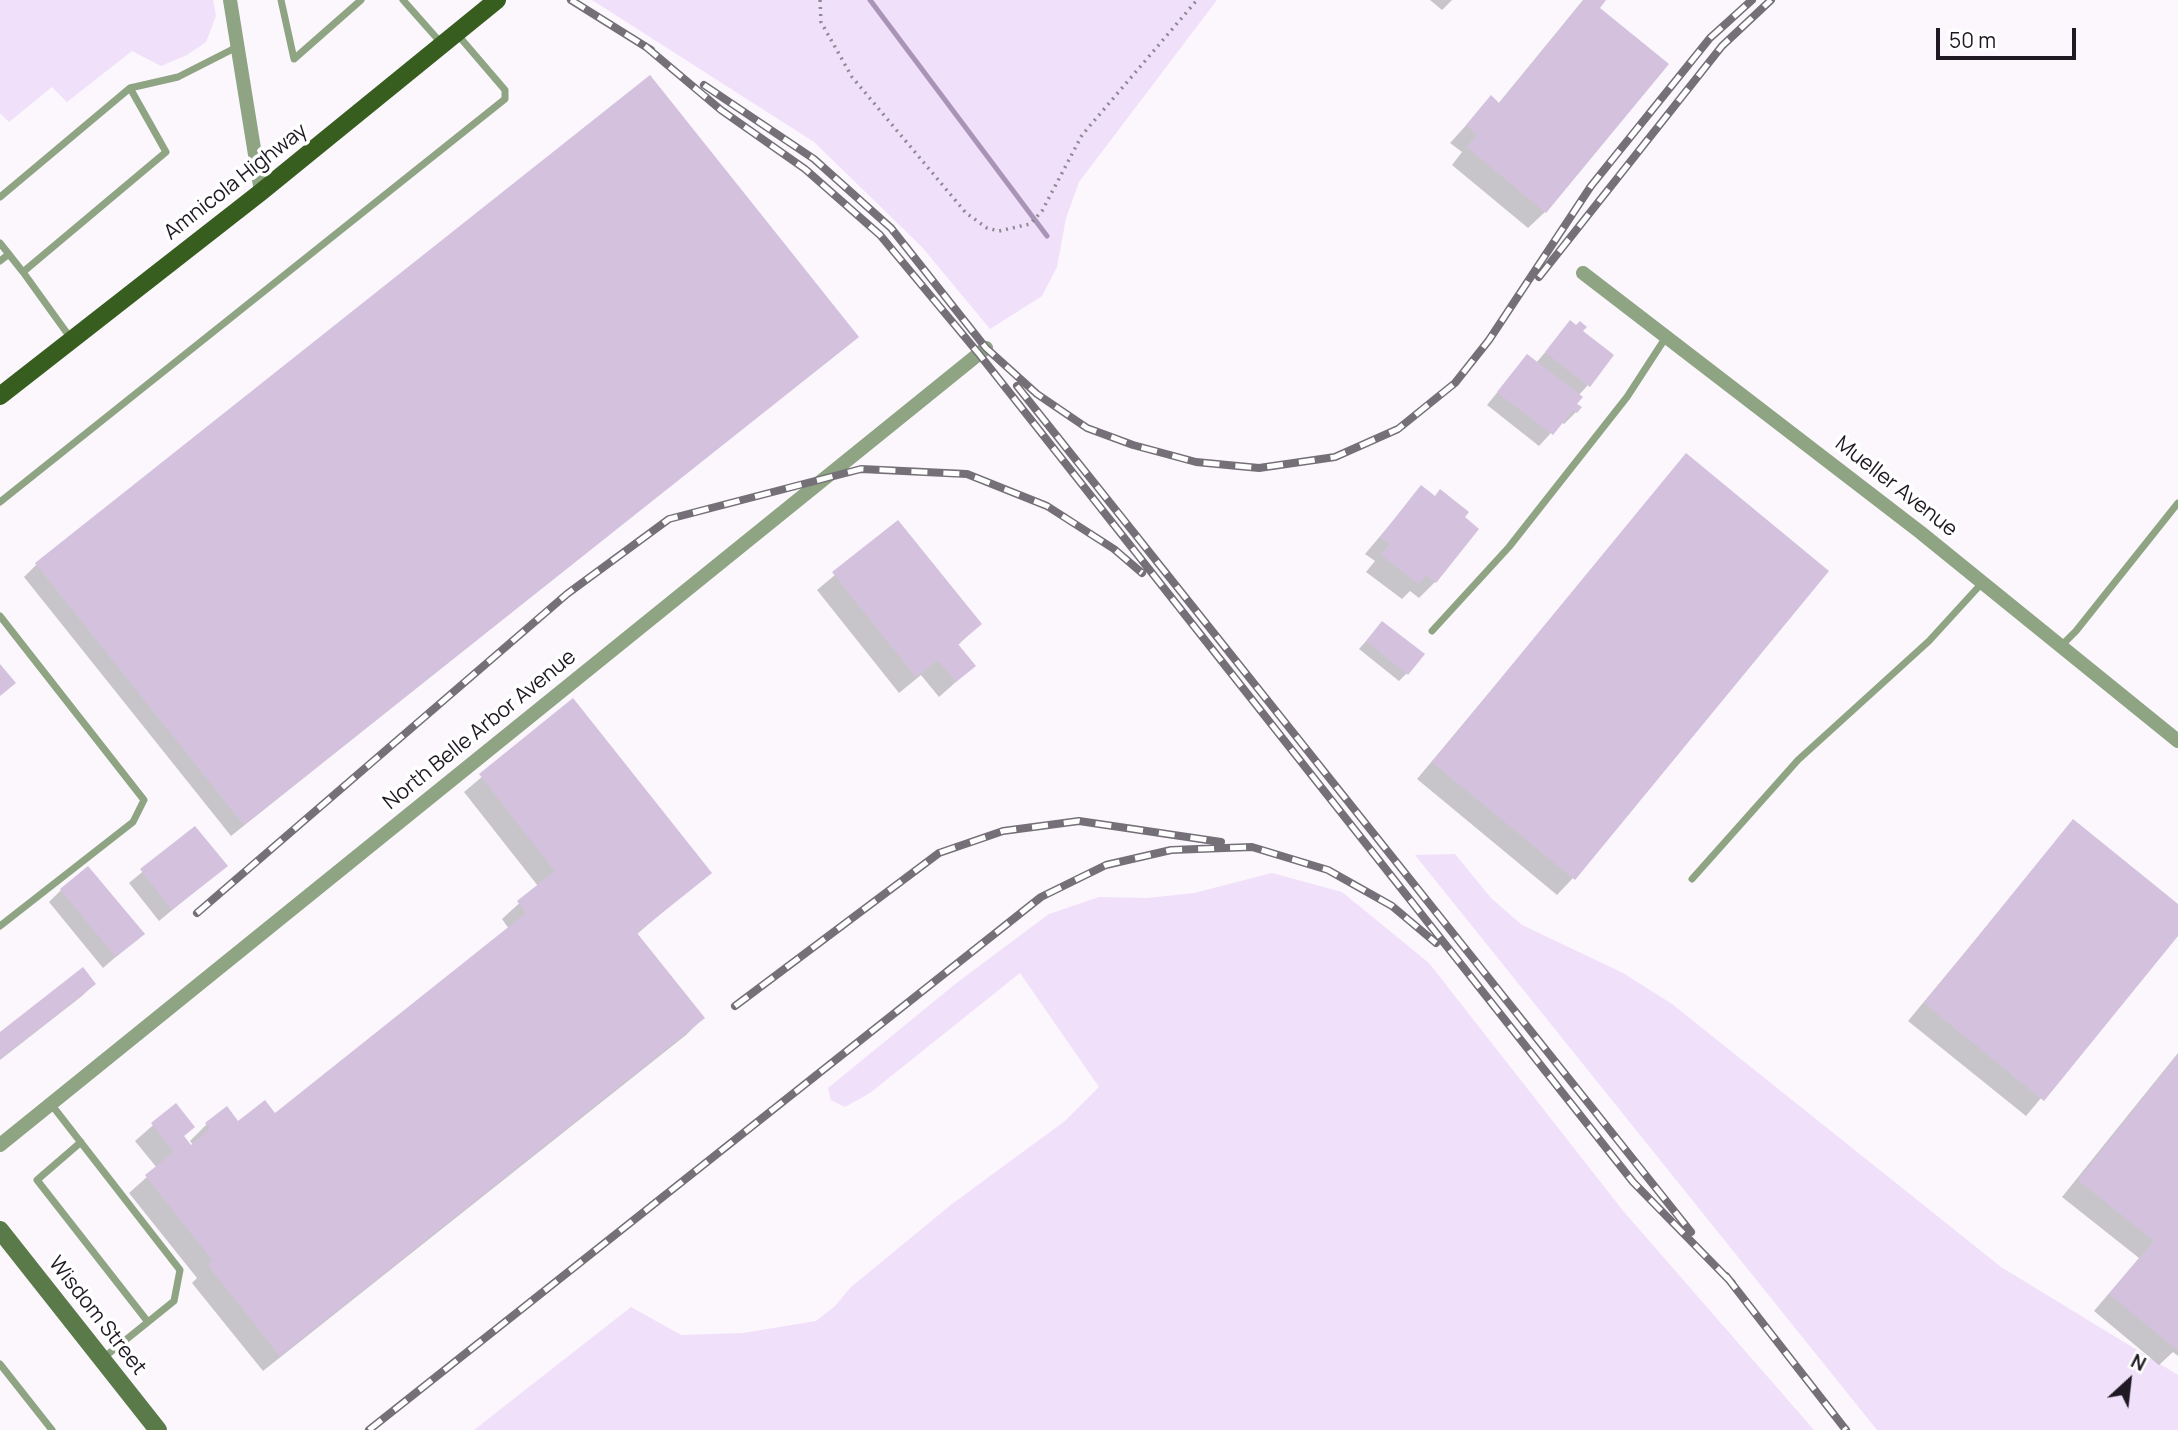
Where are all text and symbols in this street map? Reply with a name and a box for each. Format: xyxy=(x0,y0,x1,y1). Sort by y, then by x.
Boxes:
scale bar xyxy=(1940,14,2080,58)
text: 50 m xyxy=(1949,26,1996,54)
street label: Amnicola Highway xyxy=(159,118,313,246)
street label: Mueller Avenue xyxy=(1830,431,1962,543)
street label: North Belle Arbor Avenue xyxy=(379,645,581,815)
street label: Wisdom Street xyxy=(43,1252,151,1380)
north arrow xyxy=(2094,1346,2164,1416)
text: N xyxy=(2127,1348,2151,1377)

